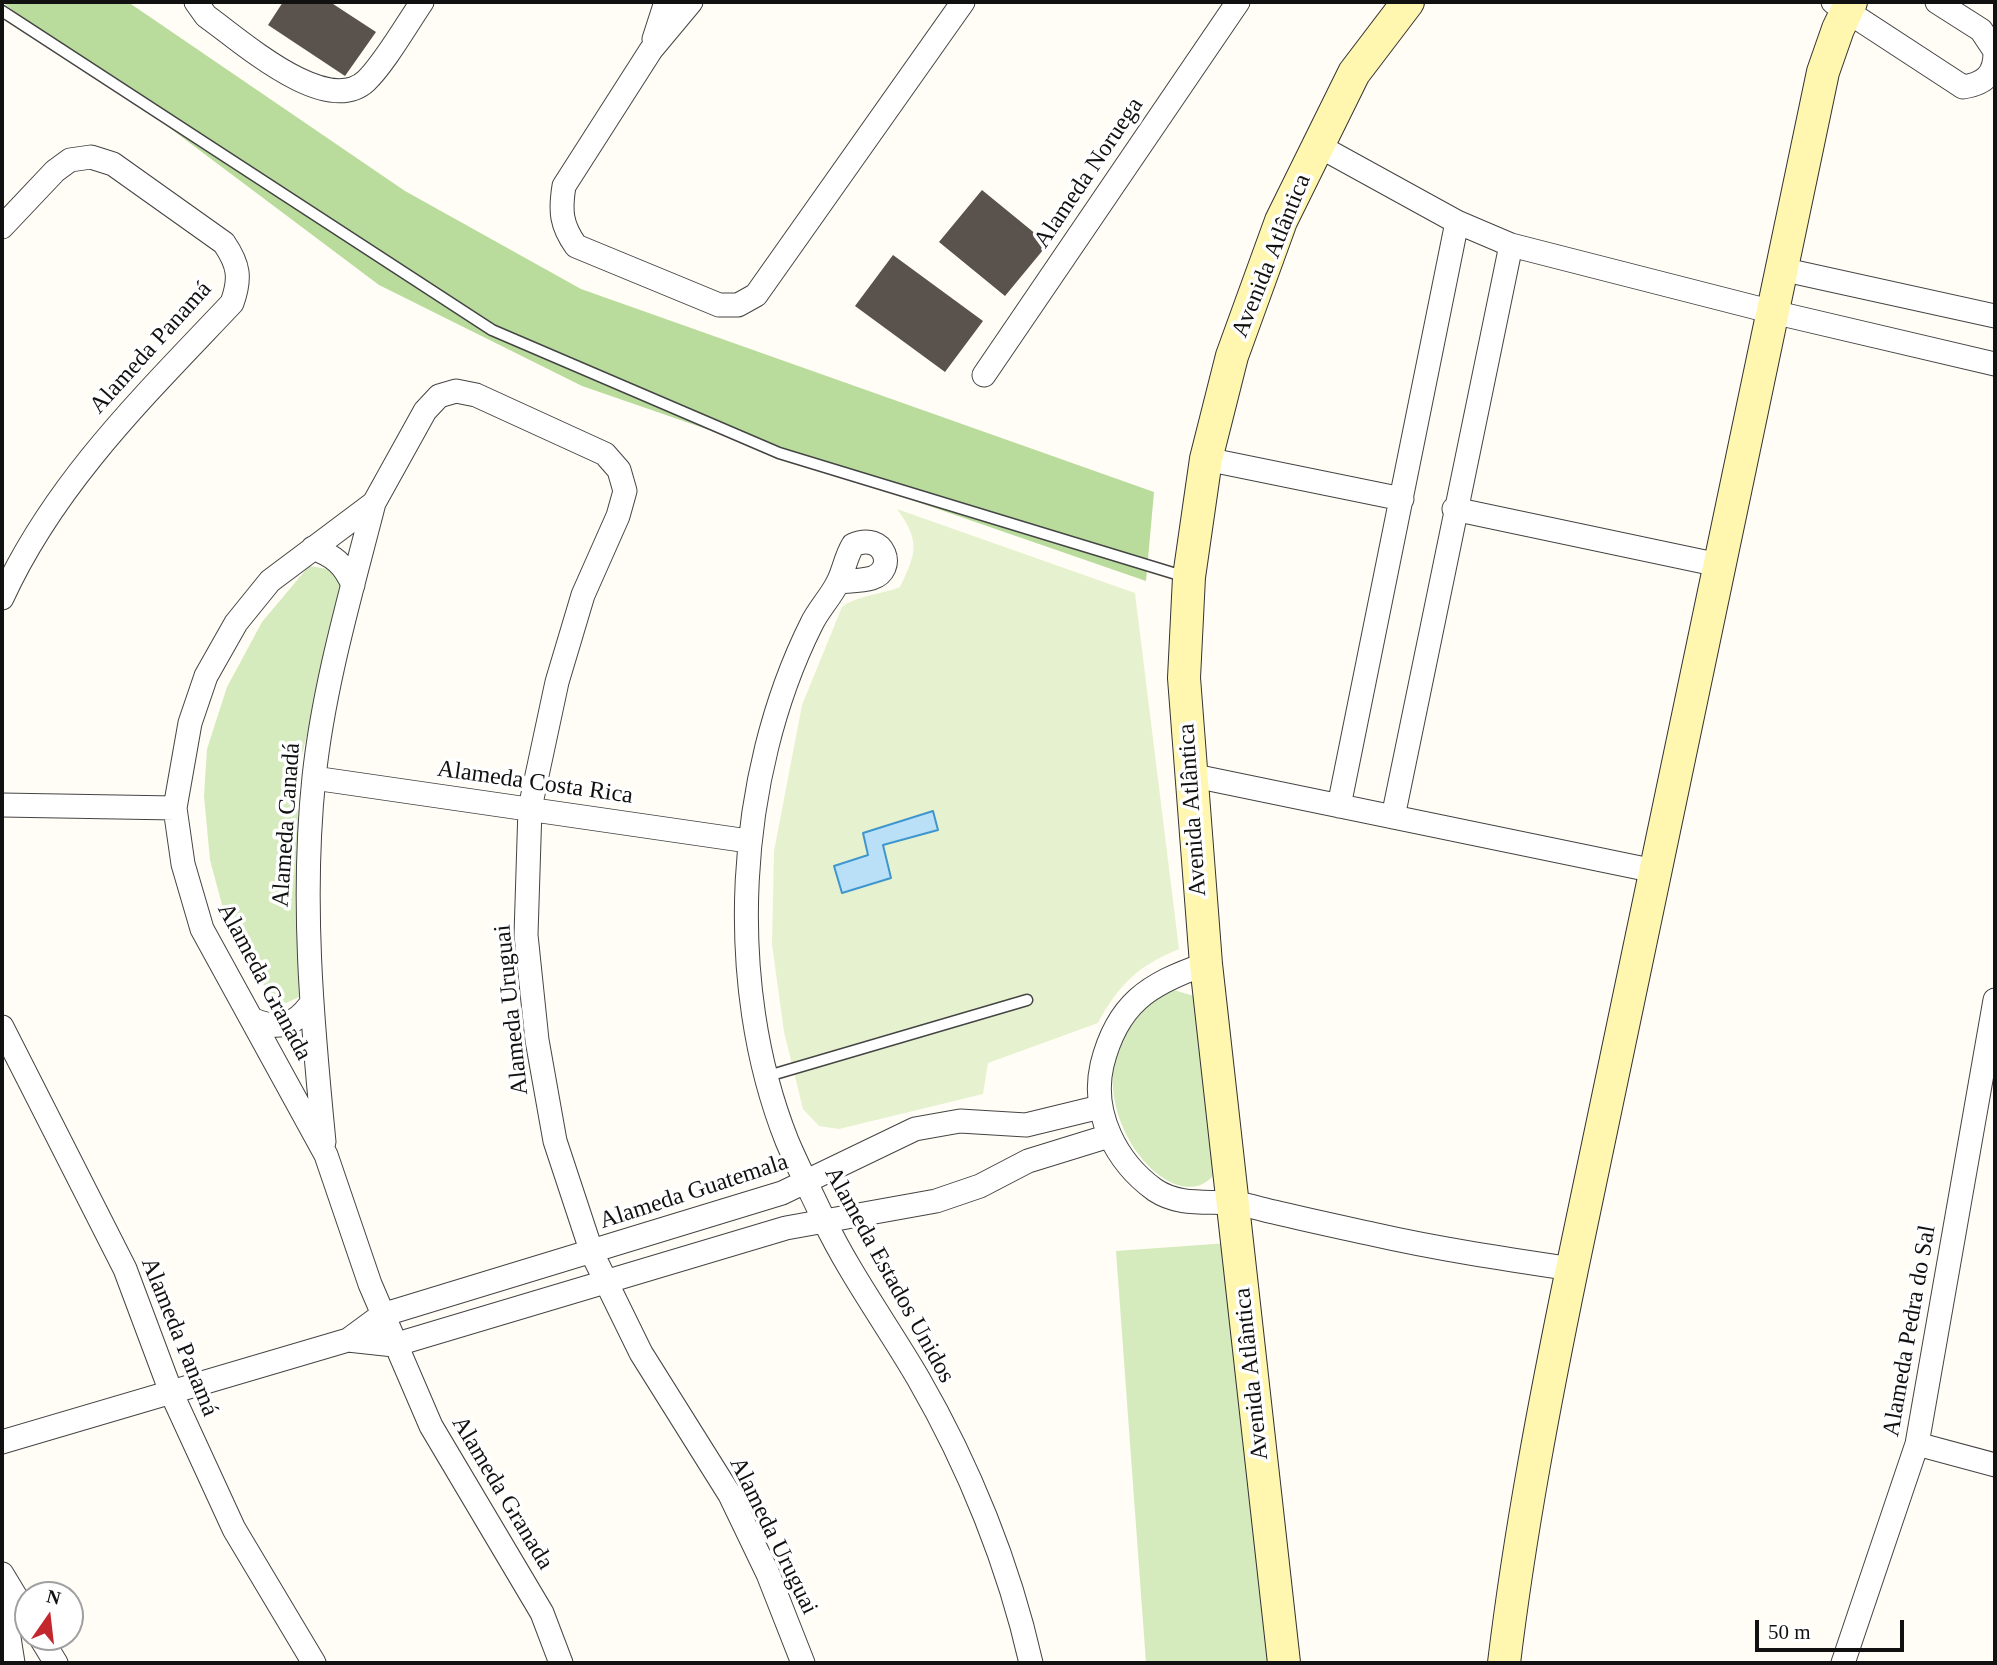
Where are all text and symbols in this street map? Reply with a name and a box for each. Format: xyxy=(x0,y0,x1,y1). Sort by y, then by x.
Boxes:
street label: Alameda Noruega xyxy=(1028,92,1150,254)
street label: Avenida Atlântica xyxy=(1226,170,1318,342)
street label: Alameda Panamá xyxy=(84,276,218,420)
street label: Avenida Atlântica xyxy=(1173,722,1213,898)
street label: Alameda Canadá xyxy=(267,742,307,908)
street label: Alameda Costa Rica xyxy=(435,755,635,811)
street label: Alameda Granada xyxy=(210,898,318,1066)
street label: Alameda Uruguai xyxy=(489,923,535,1097)
street label: Alameda Guatemala xyxy=(596,1148,792,1236)
street label: Alameda Estados Unidos xyxy=(818,1162,960,1388)
street label: Alameda Pedra do Sal xyxy=(1877,1223,1943,1439)
street label: Alameda Panamá xyxy=(134,1253,224,1421)
street label: Avenida Atlântica xyxy=(1229,1286,1275,1462)
street label: Alameda Granada xyxy=(445,1411,559,1575)
street label: Alameda Uruguai xyxy=(723,1453,823,1619)
north arrow xyxy=(14,1581,84,1651)
text: N xyxy=(45,1585,63,1609)
scale bar xyxy=(1759,1606,1908,1650)
text: 50 m xyxy=(1768,1620,1811,1644)

